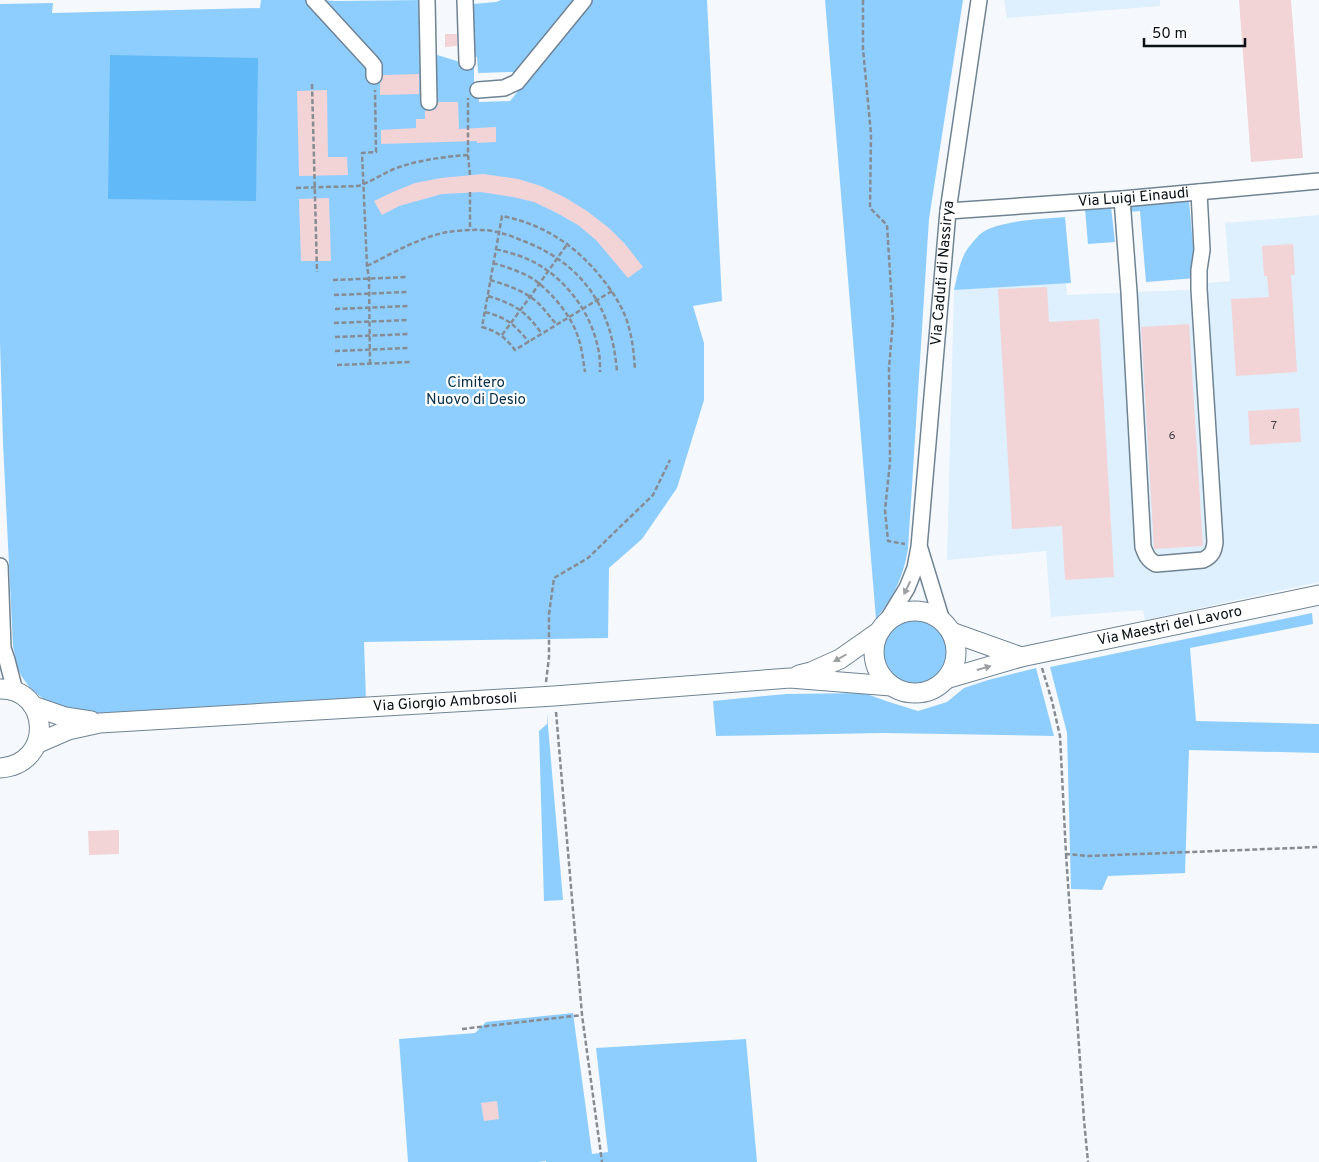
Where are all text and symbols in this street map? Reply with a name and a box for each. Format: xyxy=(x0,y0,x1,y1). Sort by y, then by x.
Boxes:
scale bar xyxy=(1144,15,1245,47)
text: 50 m xyxy=(1152,25,1187,44)
street label: Via Luigi Einaudi xyxy=(1077,183,1190,212)
street label: Via Caduti di Nassirya xyxy=(927,199,959,347)
park label: Cimitero Nuovo di Desio xyxy=(426,374,526,410)
house number: 7 xyxy=(1271,418,1277,434)
house number: 6 xyxy=(1168,428,1176,444)
one-way arrow xyxy=(903,581,911,595)
street label: Via Maestri del Lavoro xyxy=(1095,602,1244,650)
one-way arrow xyxy=(833,654,847,662)
one-way arrow xyxy=(976,664,991,672)
street label: Via Giorgio Ambrosoli xyxy=(372,689,518,716)

